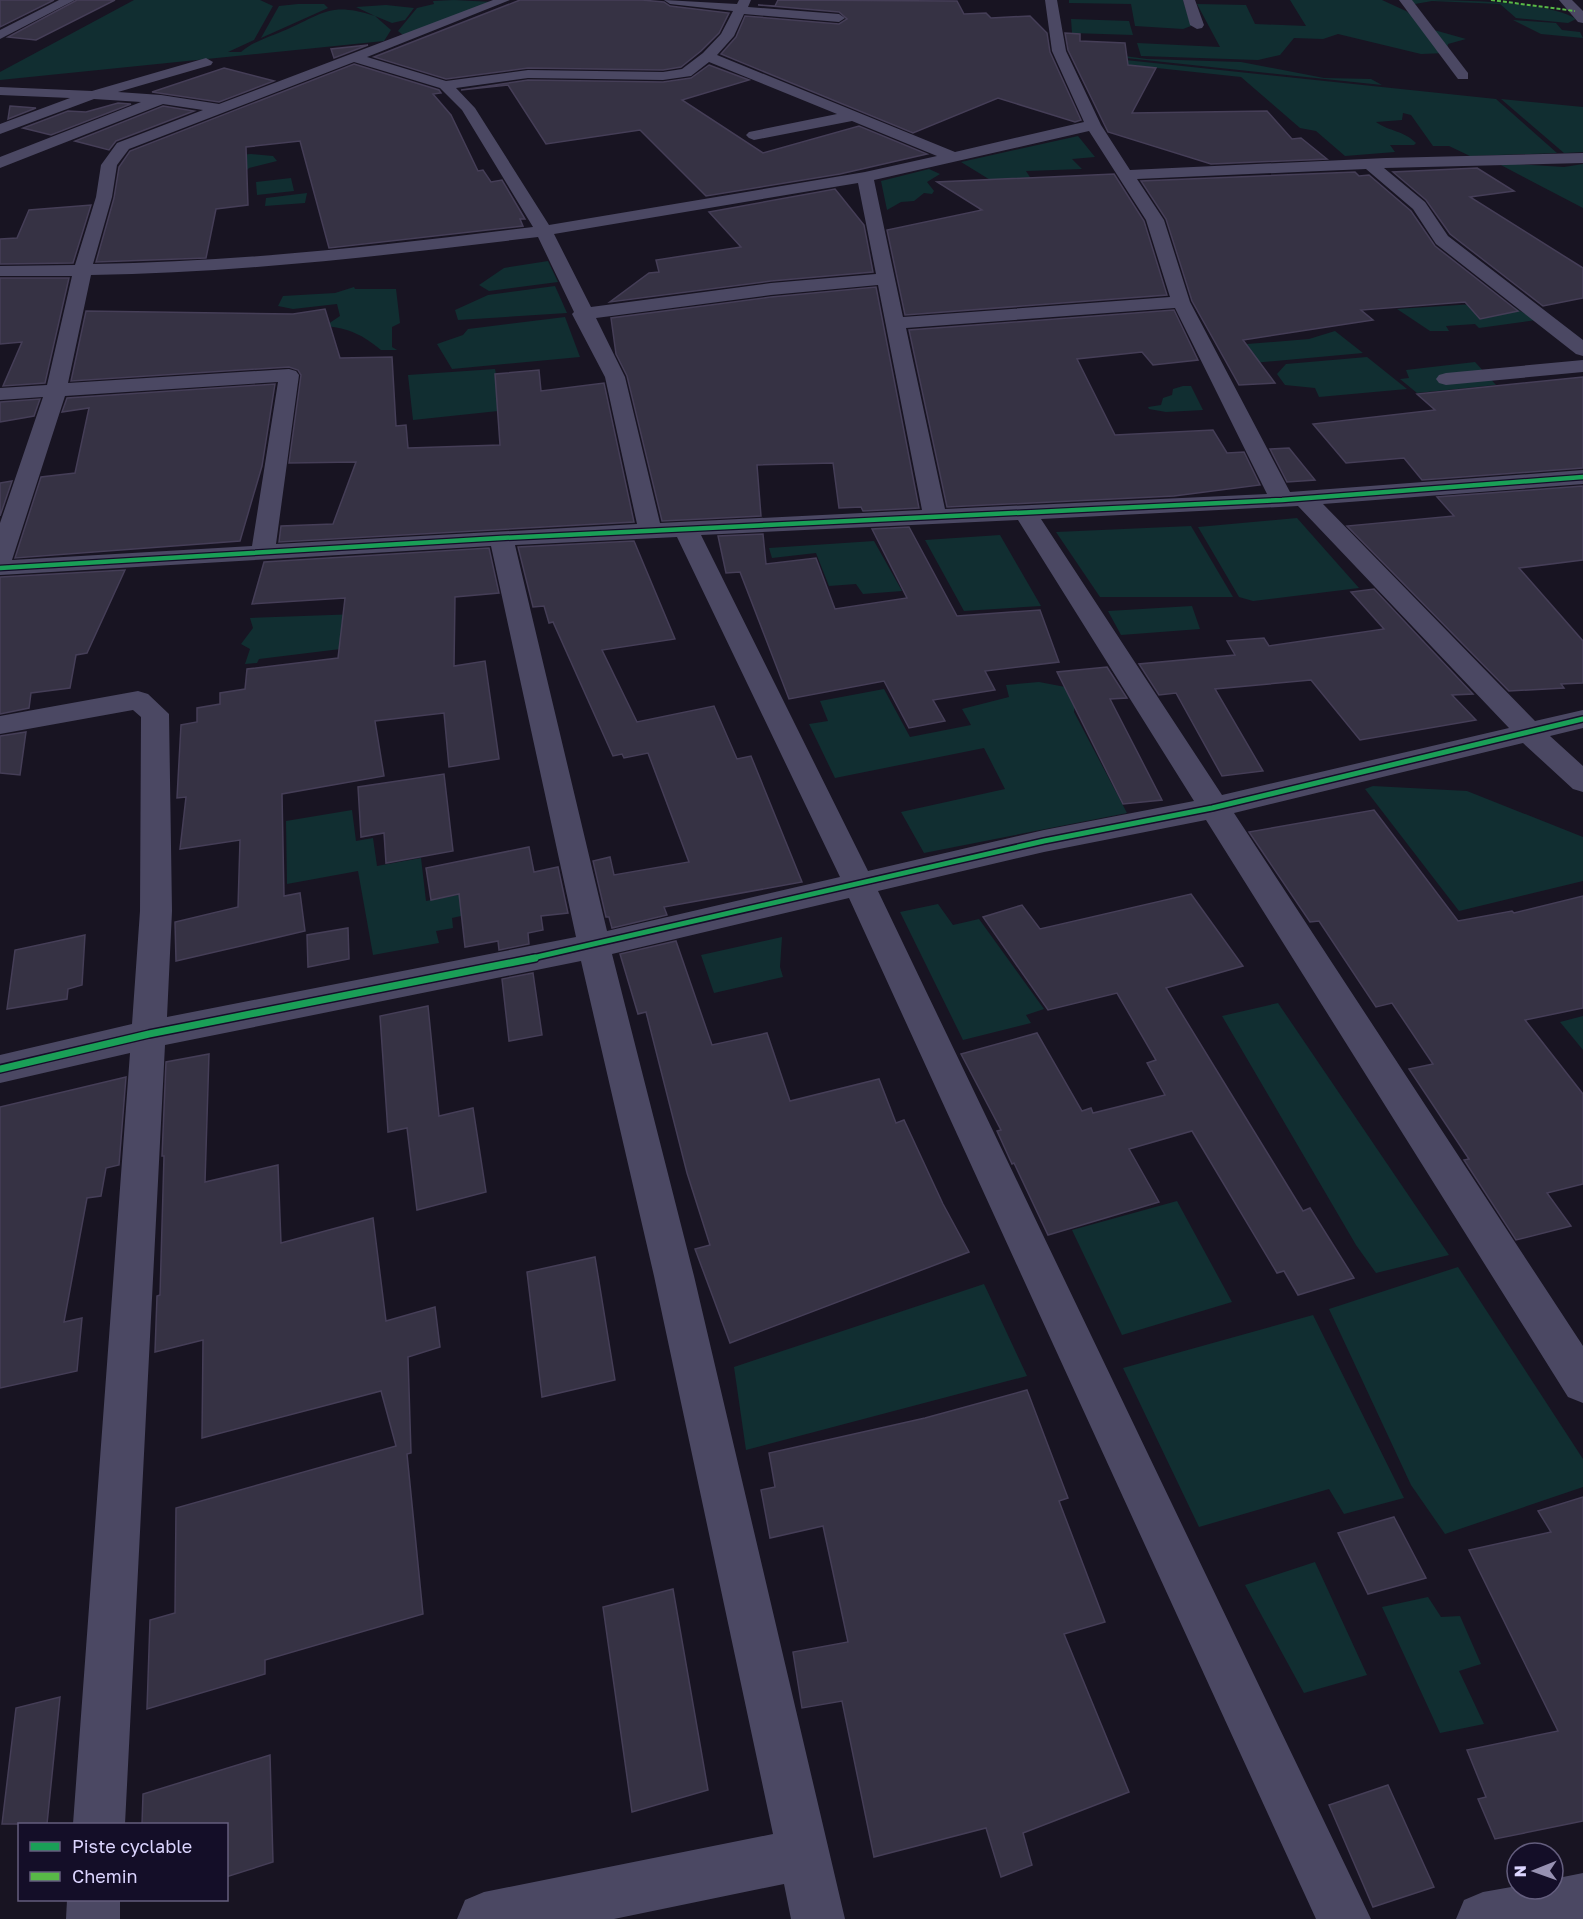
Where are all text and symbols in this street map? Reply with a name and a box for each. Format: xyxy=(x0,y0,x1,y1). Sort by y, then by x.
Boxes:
legend xyxy=(18,1823,228,1901)
text: Piste cyclable xyxy=(72,1835,192,1857)
north arrow xyxy=(1505,1841,1565,1901)
text: Chemin xyxy=(72,1865,138,1887)
text: N xyxy=(1510,1865,1530,1878)

